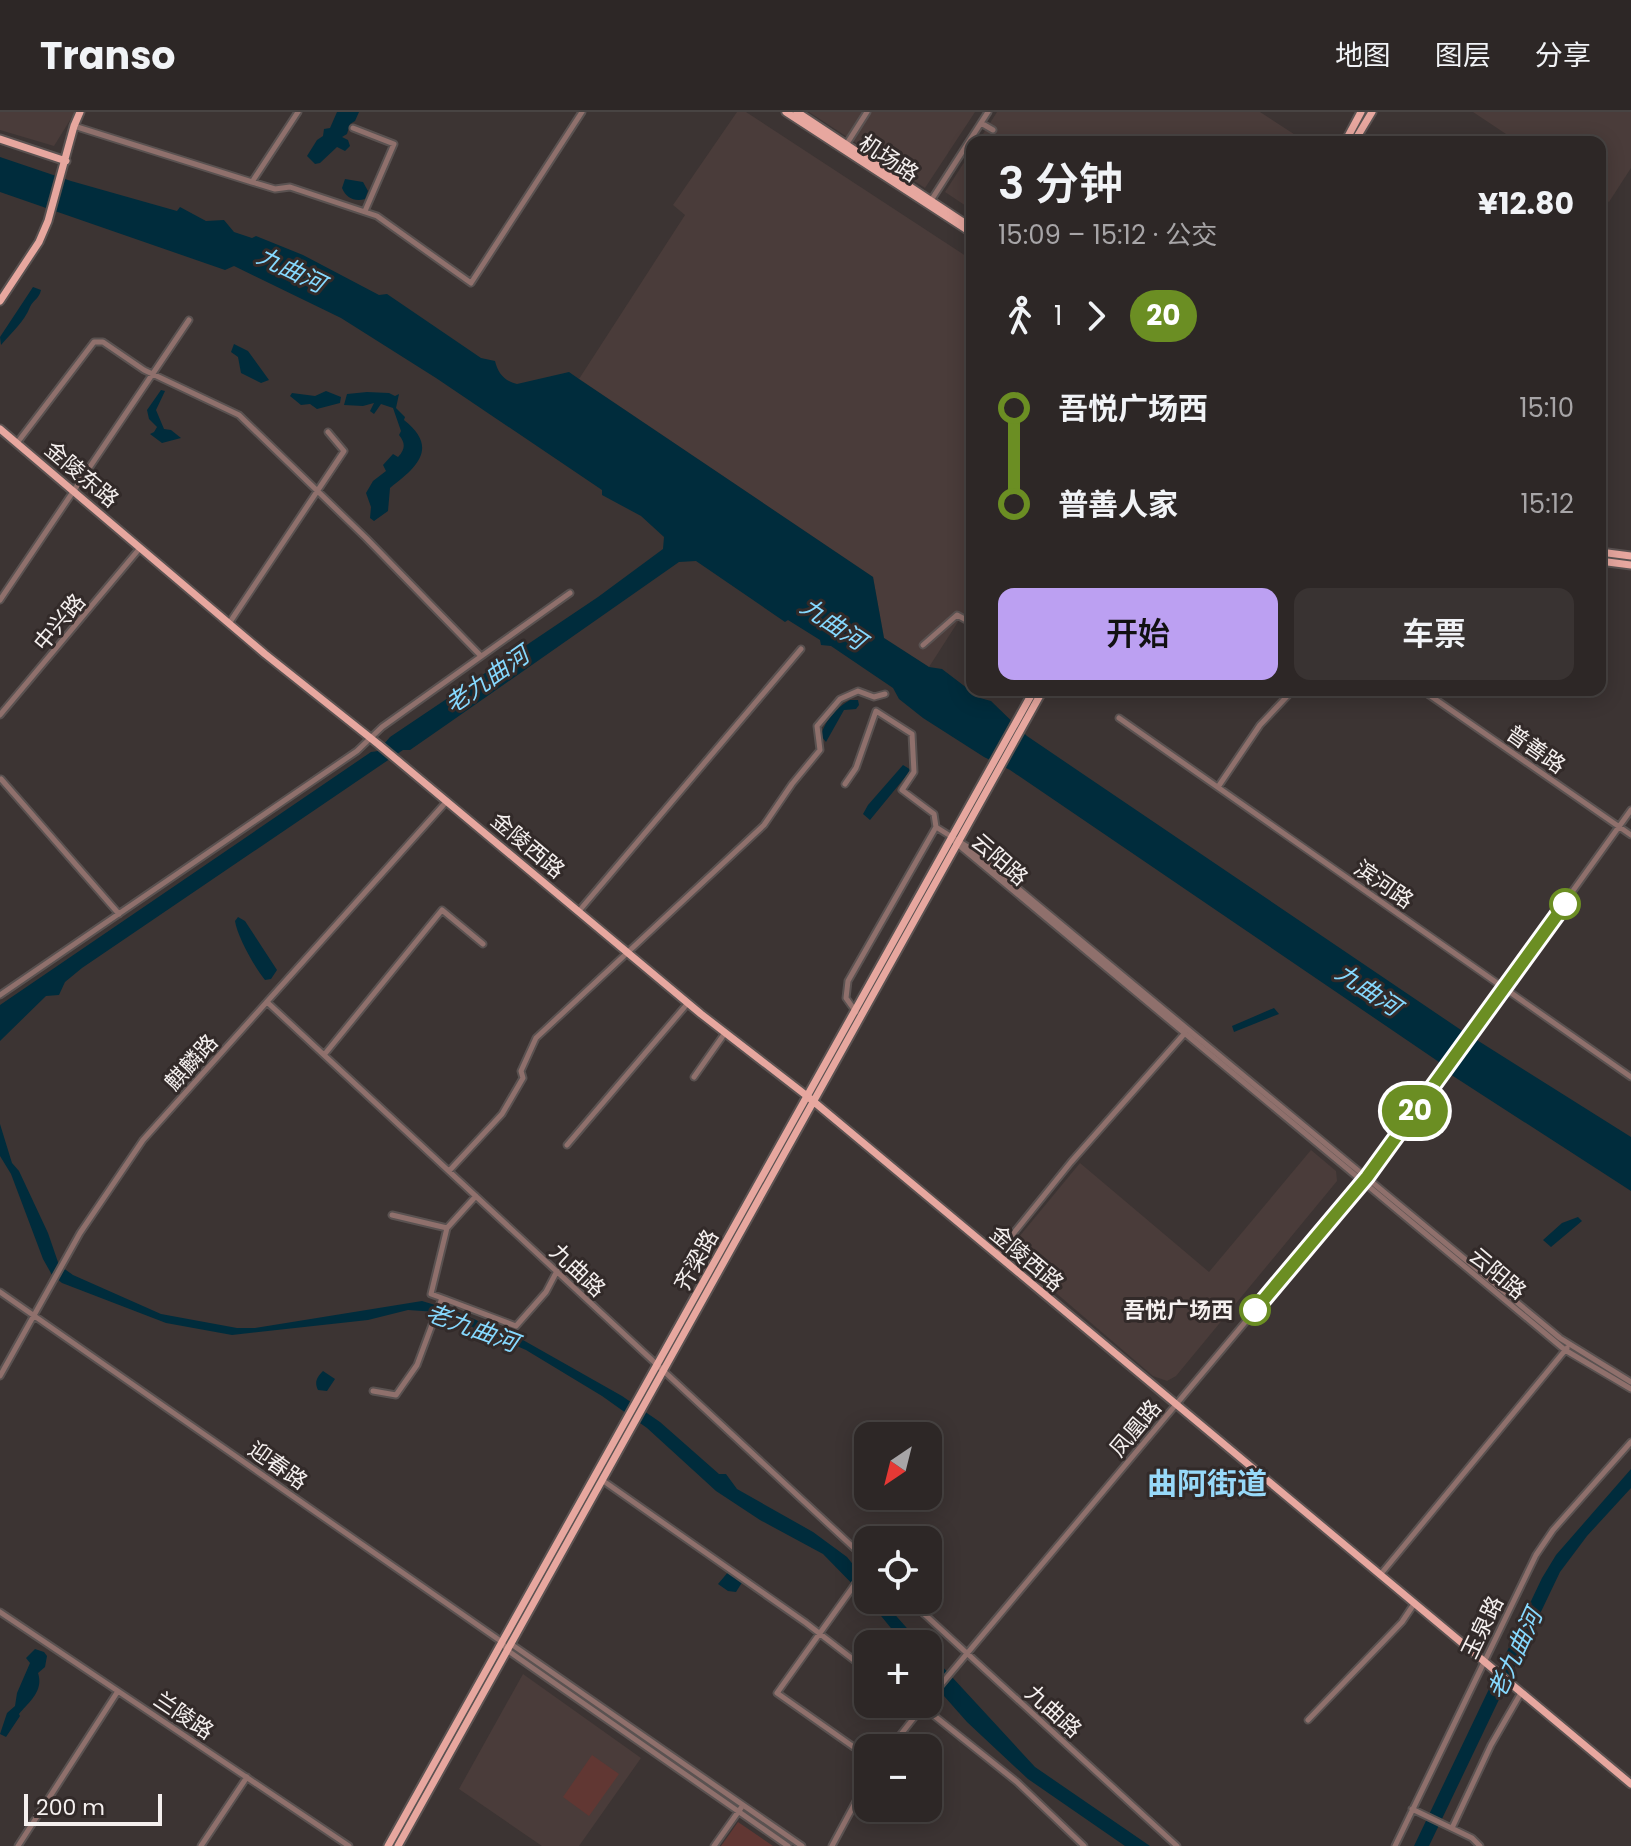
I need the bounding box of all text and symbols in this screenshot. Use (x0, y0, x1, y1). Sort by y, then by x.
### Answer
text: Transo (40, 29, 176, 82)
text: 地图 (1335, 36, 1391, 75)
text: 图层 (1435, 36, 1491, 75)
text: 分享 (1535, 36, 1591, 75)
street label: 机场路 (853, 127, 925, 189)
text: 3 分钟 (998, 153, 1123, 214)
text: ¥12.80 (1478, 182, 1574, 225)
text: 15:09 – 15:12 · 公交 (998, 217, 1217, 253)
water label: 九曲河 (252, 239, 334, 302)
icon: walk (998, 294, 1042, 338)
icon: forward (1074, 294, 1118, 338)
text: 20 (1146, 296, 1181, 335)
text: 1 (1054, 298, 1062, 334)
text: 吾悦广场西 (1058, 387, 1208, 430)
text: 15:10 (1519, 390, 1574, 426)
street label: 金陵东路 (38, 434, 125, 515)
text: 普善人家 (1058, 483, 1178, 526)
text: 15:12 (1521, 486, 1574, 522)
street label: 中兴路 (26, 587, 92, 658)
button: 开始 (998, 588, 1278, 680)
button: 车票 (1294, 588, 1574, 680)
water label: 九曲河 (794, 590, 876, 660)
water label: 老九曲河 (438, 636, 539, 721)
street label: 普善路 (1500, 718, 1572, 781)
street label: 金陵西路 (484, 805, 571, 886)
street label: 云阳路 (965, 826, 1035, 893)
street label: 滨河路 (1348, 853, 1420, 916)
unlabelled marker (1550, 889, 1580, 919)
water label: 九曲河 (1329, 956, 1411, 1026)
street label: 麒麟路 (158, 1027, 225, 1097)
line badge: 20 (1379, 1085, 1451, 1137)
text: 20 (1398, 1091, 1432, 1130)
street label: 金陵西路 (983, 1218, 1070, 1299)
street label: 齐梁路 (667, 1224, 726, 1297)
street label: 九曲路 (543, 1237, 612, 1304)
street label: 云阳路 (1462, 1240, 1533, 1306)
place label: 吾悦广场西 (1123, 1295, 1233, 1326)
marker: 吾悦广场西 (1240, 1295, 1270, 1325)
water label: 老九曲河 (421, 1296, 527, 1361)
street label: 凤凰路 (1102, 1393, 1168, 1464)
north arrow (854, 1422, 942, 1510)
map controls (854, 1422, 942, 1822)
street label: 迎春路 (242, 1434, 314, 1497)
district label: 曲阿街道 (1147, 1462, 1267, 1505)
button: locate (854, 1526, 942, 1614)
street label: 玉泉路 (1454, 1591, 1511, 1664)
water label: 老九曲河 (1479, 1600, 1551, 1704)
button: + (854, 1630, 942, 1718)
street label: 九曲路 (1019, 1678, 1089, 1745)
street label: 兰陵路 (148, 1684, 220, 1747)
button: − (854, 1734, 942, 1822)
scale bar (24, 1790, 162, 1826)
text: 200 m (36, 1792, 105, 1823)

